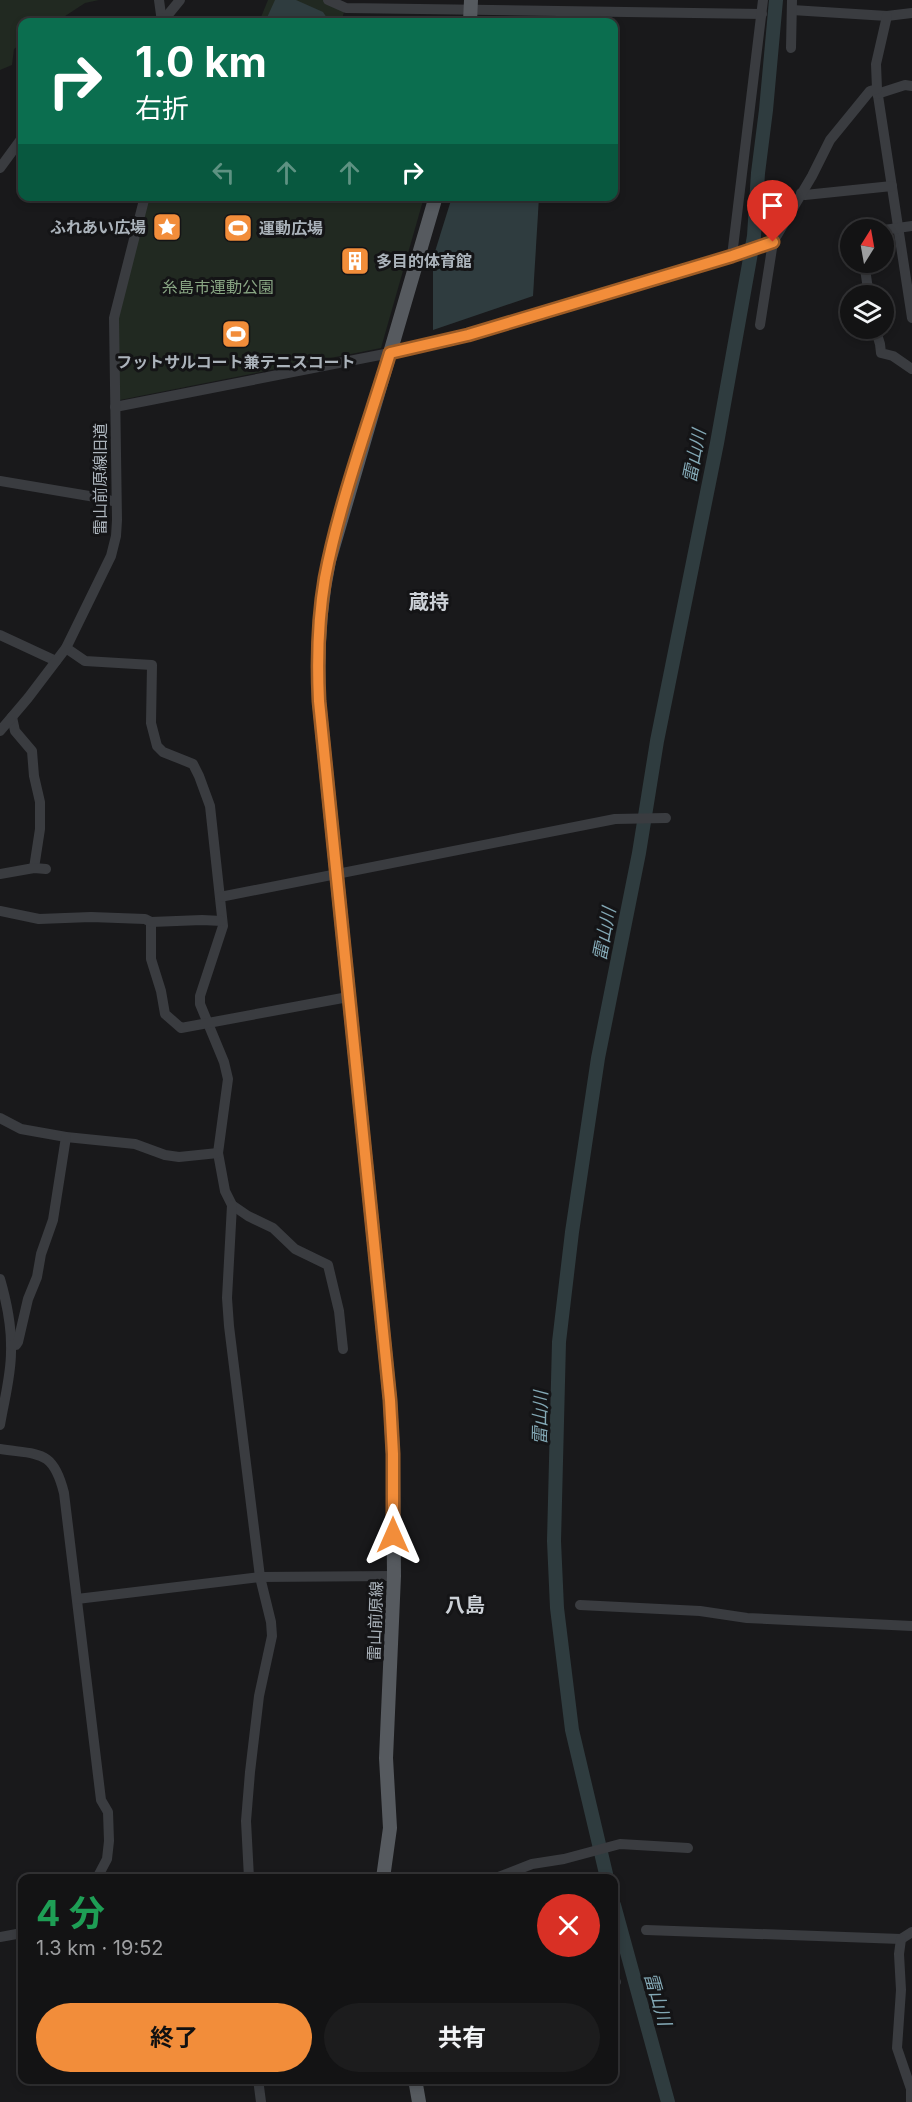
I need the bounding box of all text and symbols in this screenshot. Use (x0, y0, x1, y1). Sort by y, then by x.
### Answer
text: 1.0 km (135, 36, 267, 87)
icon: right (36, 42, 114, 120)
text: 右折 (135, 92, 189, 125)
icon: left (207, 156, 240, 189)
icon: ahead (270, 156, 303, 189)
icon: ahead (333, 156, 366, 189)
icon: right (396, 156, 429, 189)
pin (747, 180, 798, 242)
icon: arrive (756, 189, 789, 222)
place icon: ふれあい広場 (151, 211, 183, 243)
sports icon: 運動広場 (222, 212, 254, 244)
place label: ふれあい広場 (50, 217, 146, 237)
place label: 運動広場 (259, 218, 323, 238)
north arrow (840, 219, 894, 273)
map controls (840, 219, 894, 339)
building icon: 多目的体育館 (339, 245, 371, 277)
place label: 多目的体育館 (376, 251, 472, 271)
park label: 糸島市運動公園 (162, 277, 274, 297)
button: layers (840, 285, 894, 339)
sports icon: フットサルコート兼テニスコート (220, 318, 252, 350)
place label: フットサルコート兼テニスコート (116, 352, 356, 372)
street label: 雷山前原線旧道 (90, 423, 110, 535)
water label: 雷山川 (679, 426, 710, 485)
district label: 蔵持 (409, 590, 449, 614)
water label: 雷山川 (589, 904, 620, 963)
water label: 雷山川 (529, 1389, 551, 1445)
position arrow (361, 1503, 425, 1567)
street label: 雷山前原線 (364, 1581, 386, 1661)
district label: 八島 (445, 1593, 485, 1617)
text: 4 分 (36, 1891, 105, 1935)
button: close (537, 1894, 600, 1957)
text: 1.3 km · 19:52 (36, 1936, 164, 1960)
water label: 雷山川 (640, 1970, 676, 2030)
button: 終了 (36, 2003, 312, 2072)
button: 共有 (324, 2003, 600, 2072)

